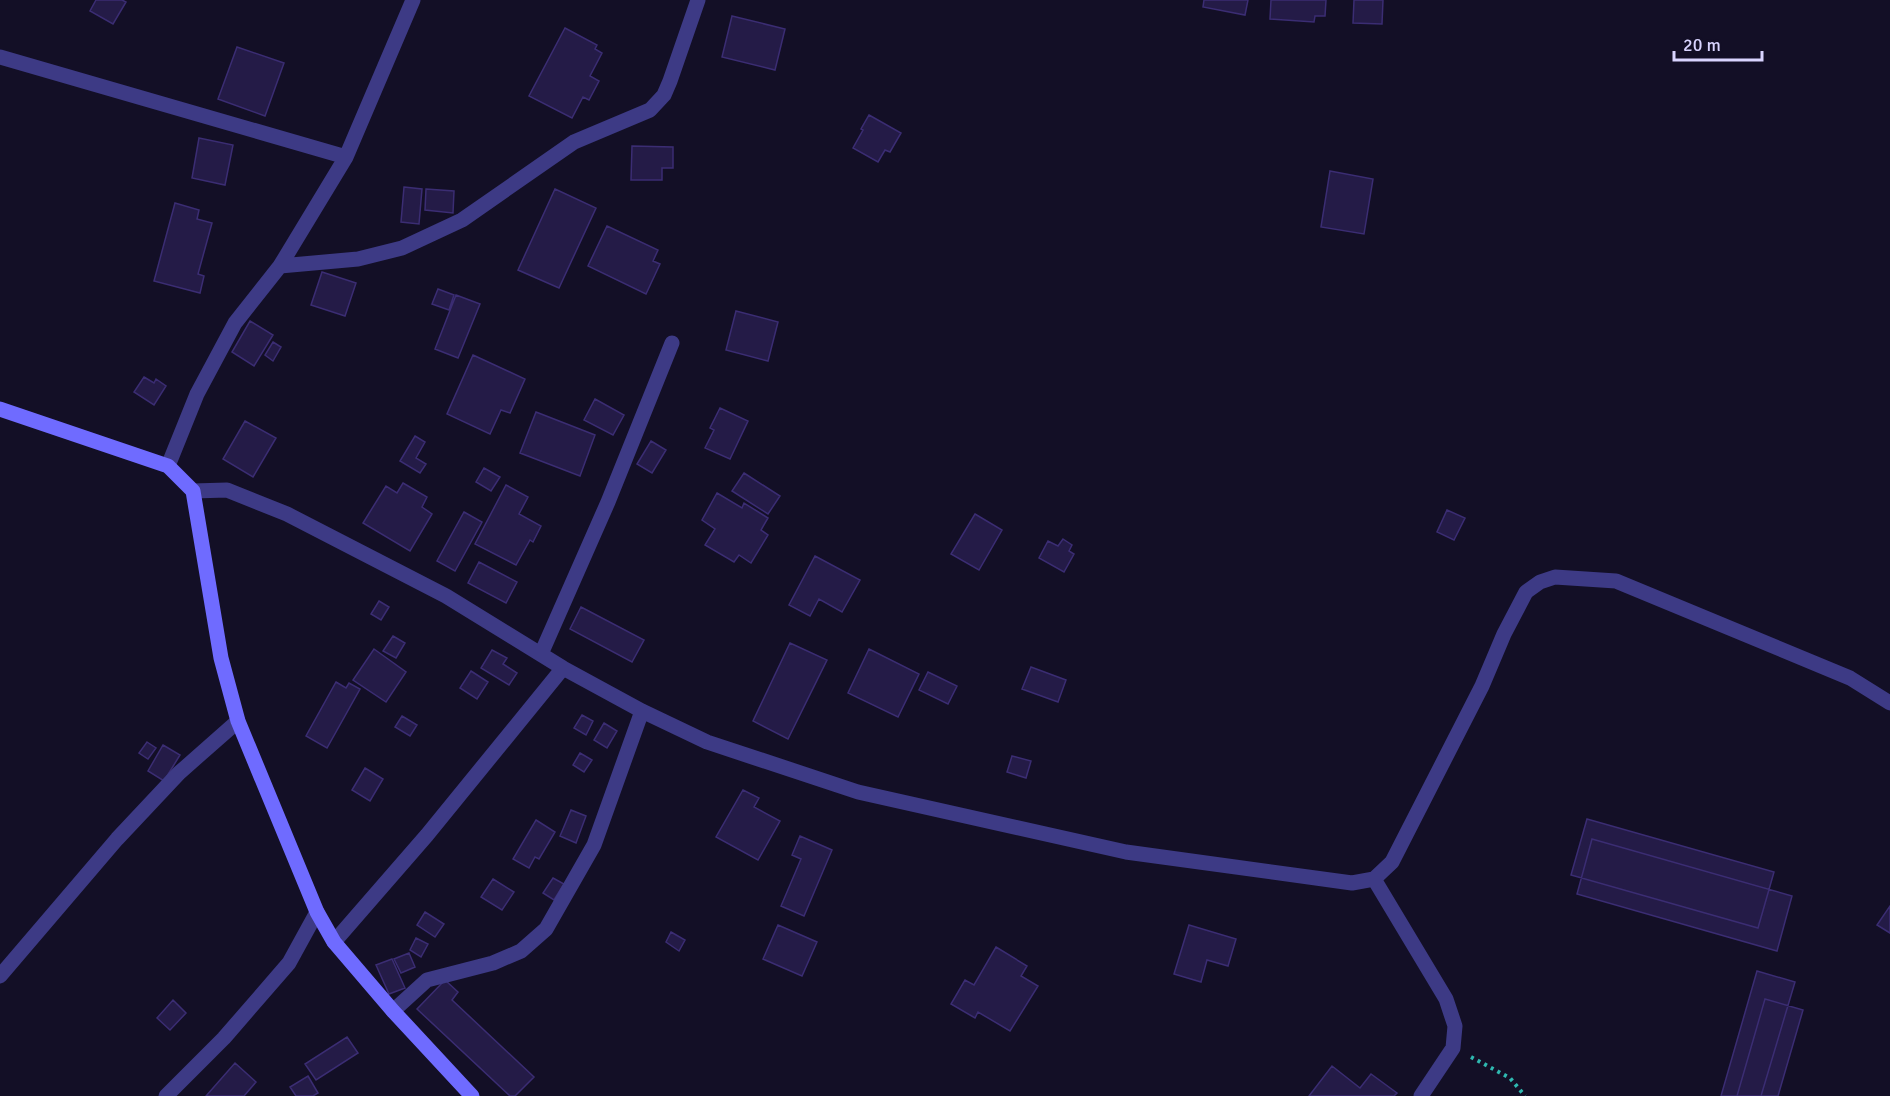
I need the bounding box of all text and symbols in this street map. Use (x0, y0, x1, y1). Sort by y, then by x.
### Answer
scale bar (1674, 24, 1762, 62)
text: 20 m (1683, 34, 1721, 56)

